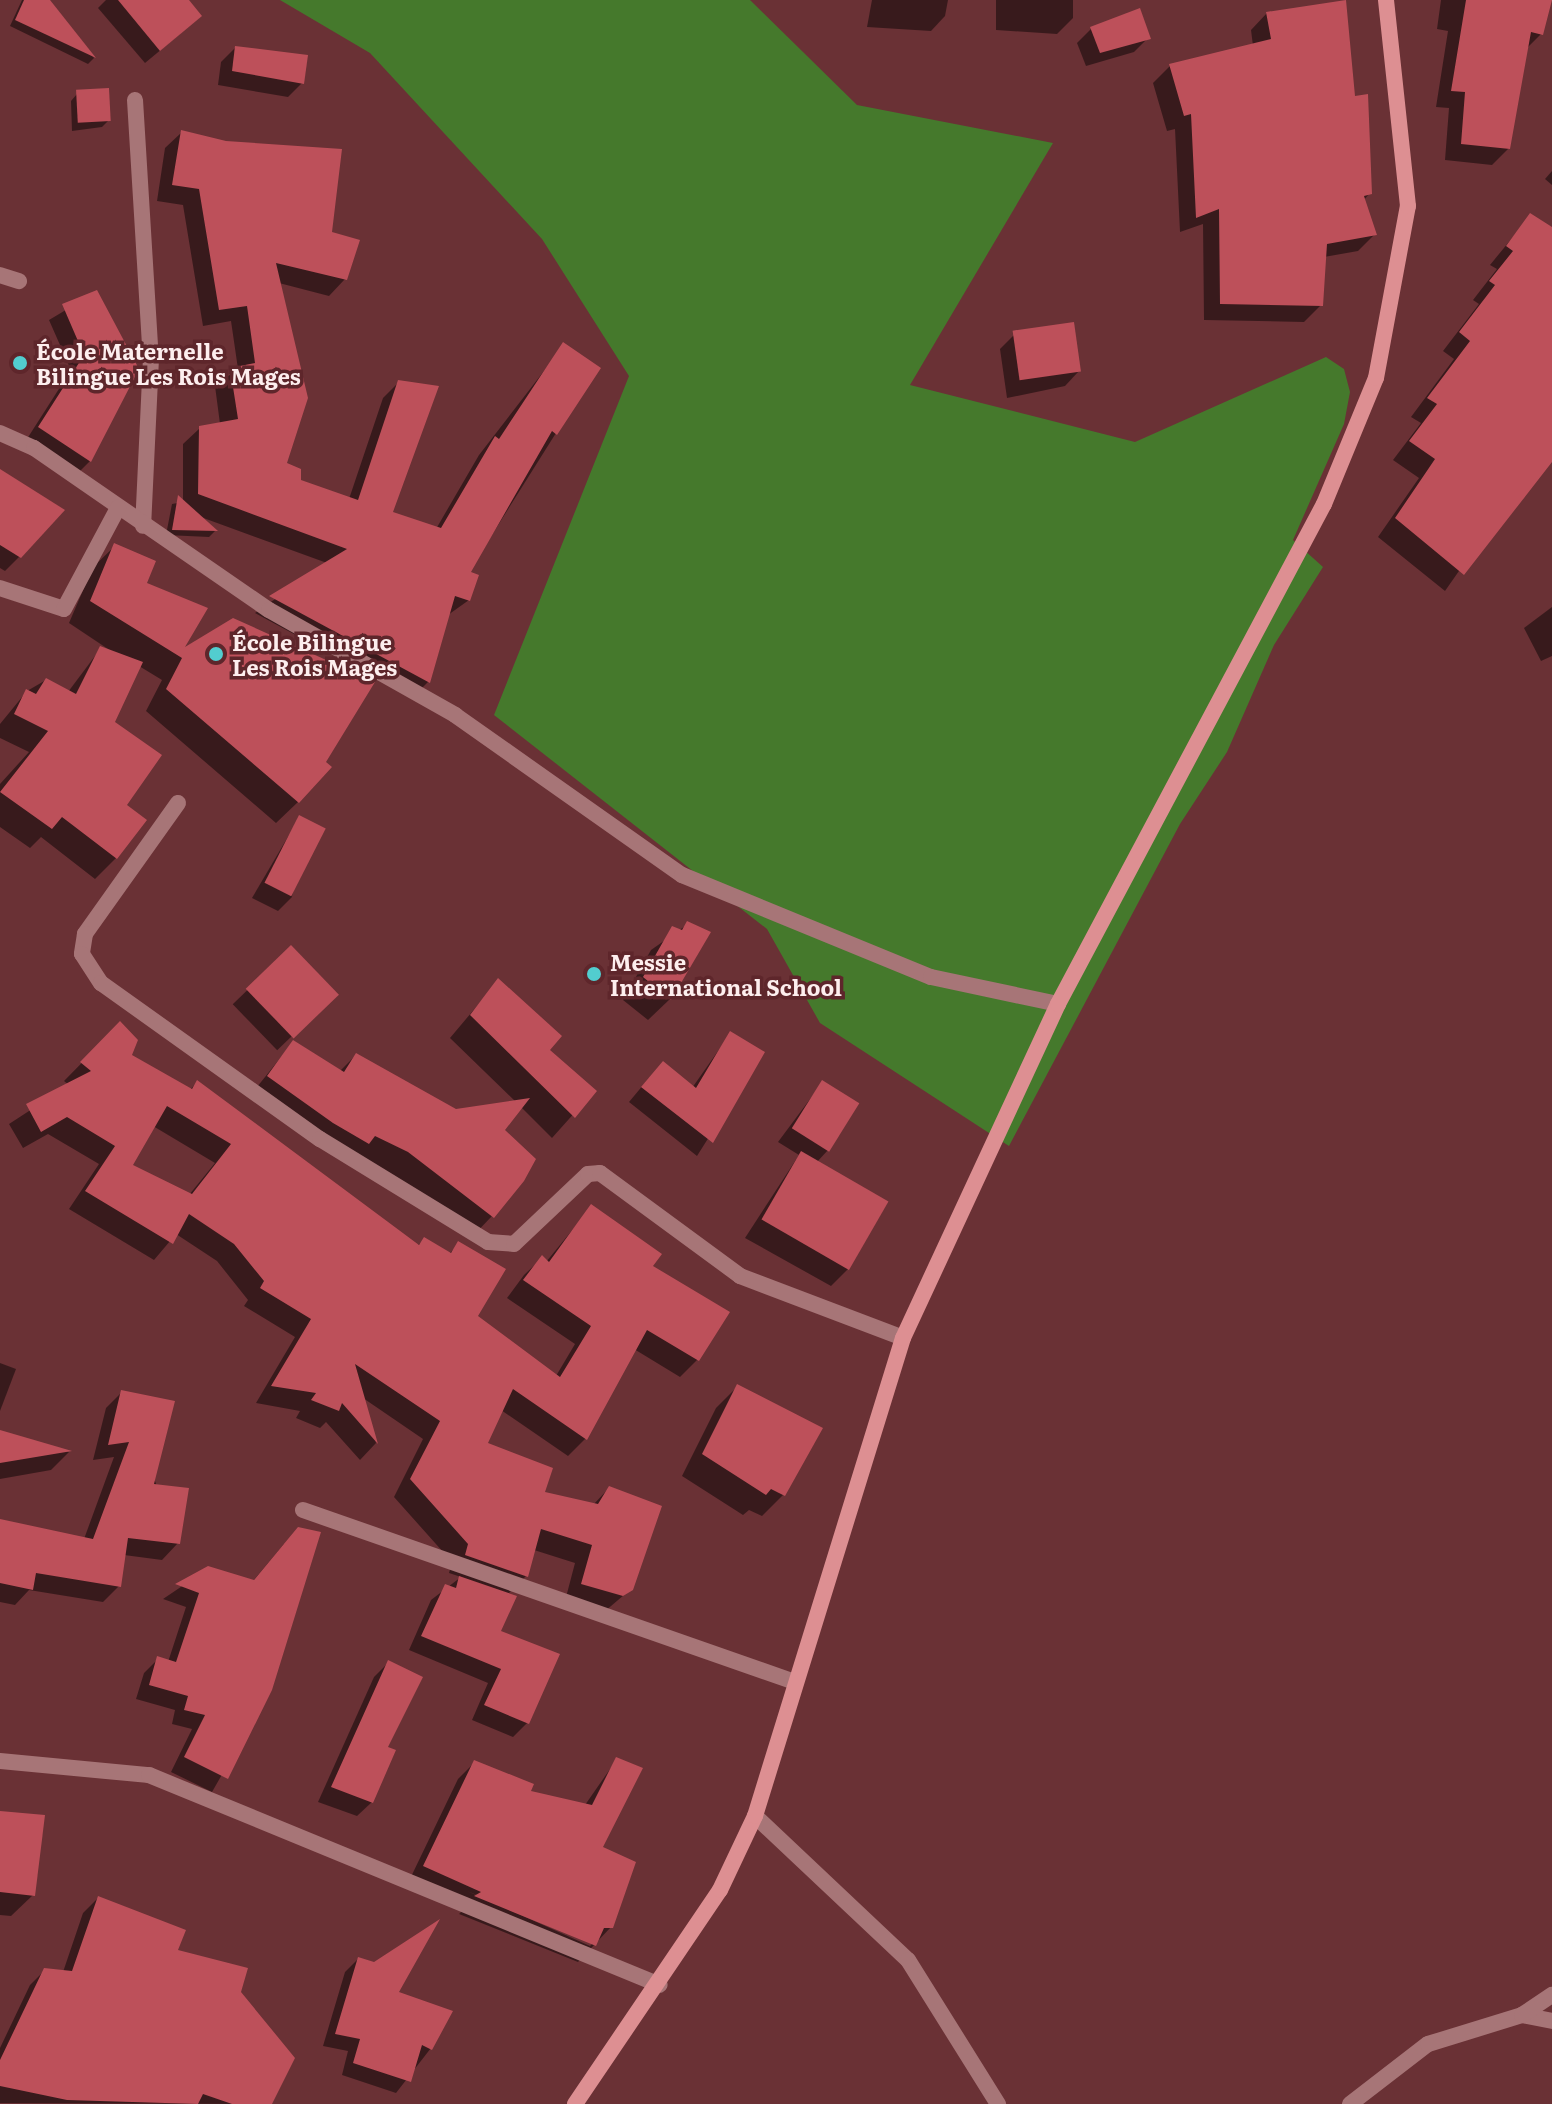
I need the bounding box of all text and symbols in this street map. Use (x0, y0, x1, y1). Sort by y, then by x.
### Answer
place label: École Maternelle Bilingue Les Rois Mages (36, 337, 301, 388)
marker: École Maternelle Bilingue Les Rois Mages (11, 354, 29, 372)
place label: École Bilingue Les Rois Mages (232, 628, 397, 680)
marker: École Bilingue Les Rois Mages (207, 645, 225, 663)
place label: Messie International School (610, 948, 842, 1000)
marker: Messie International School (585, 965, 603, 983)

